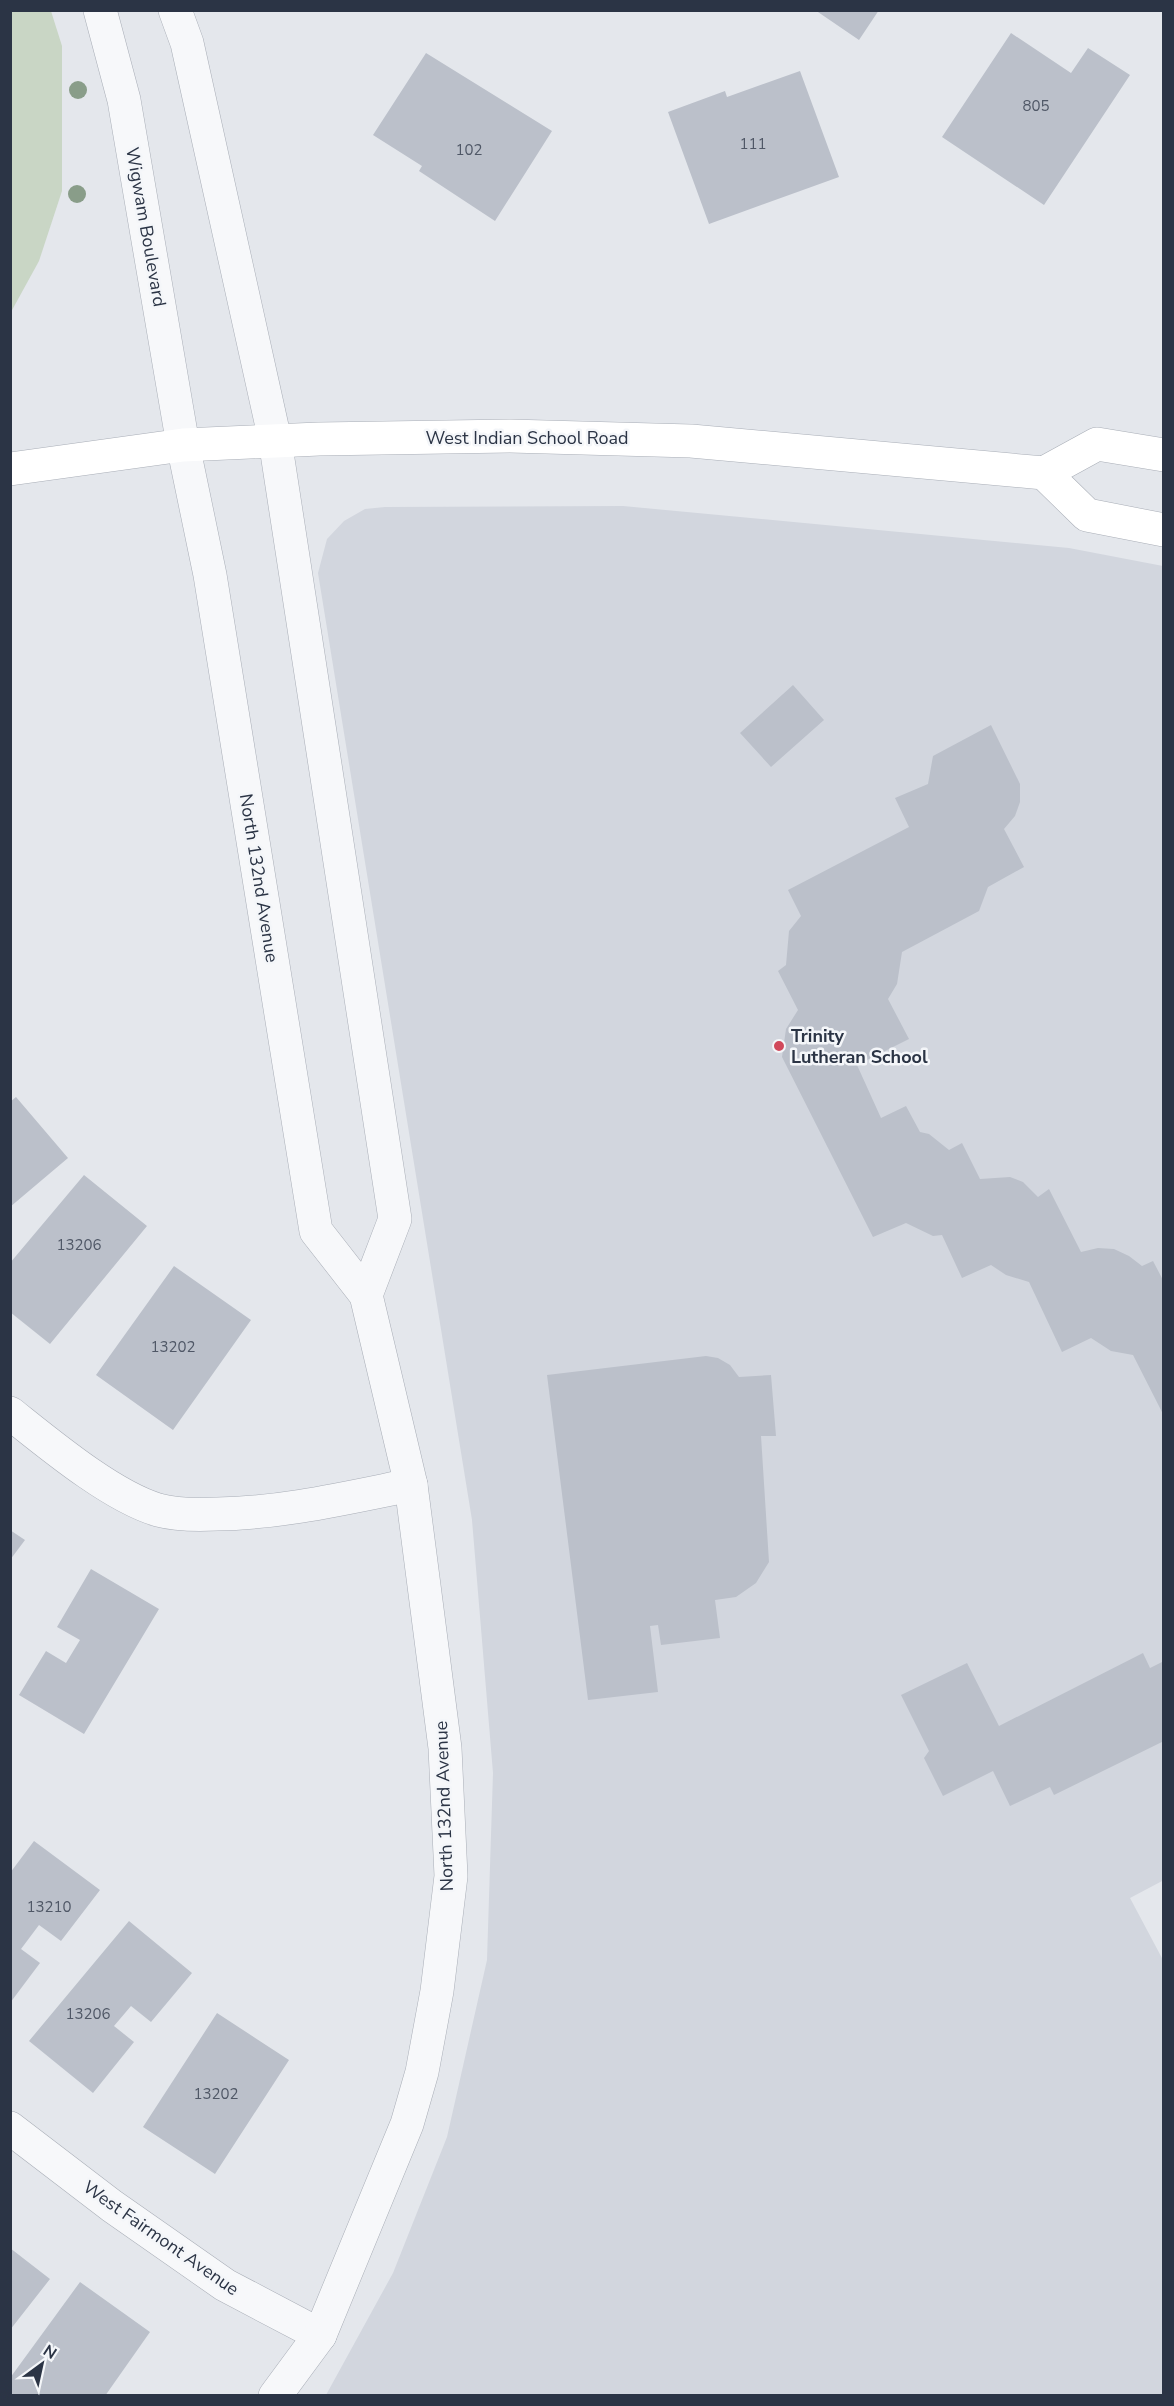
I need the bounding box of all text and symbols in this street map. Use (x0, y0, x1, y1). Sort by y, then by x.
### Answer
house number: 805 (1022, 96, 1050, 116)
house number: 111 (739, 134, 767, 154)
house number: 102 (455, 140, 483, 160)
street label: Wigwam Boulevard (120, 145, 172, 309)
street label: West Indian School Road (425, 426, 629, 450)
street label: North 132nd Avenue (234, 792, 284, 964)
place label: Trinity Lutheran School (791, 1024, 928, 1069)
marker: Trinity Lutheran School (772, 1039, 786, 1053)
house number: 13206 (56, 1235, 102, 1255)
house number: 13202 (150, 1337, 196, 1357)
street label: North 132nd Avenue (429, 1720, 459, 1892)
house number: 13210 (26, 1897, 72, 1917)
house number: 13206 (65, 2004, 111, 2024)
house number: 13202 (193, 2084, 239, 2104)
street label: West Fairmont Avenue (78, 2175, 244, 2301)
north arrow (12, 2334, 72, 2394)
text: N (39, 2340, 61, 2365)

